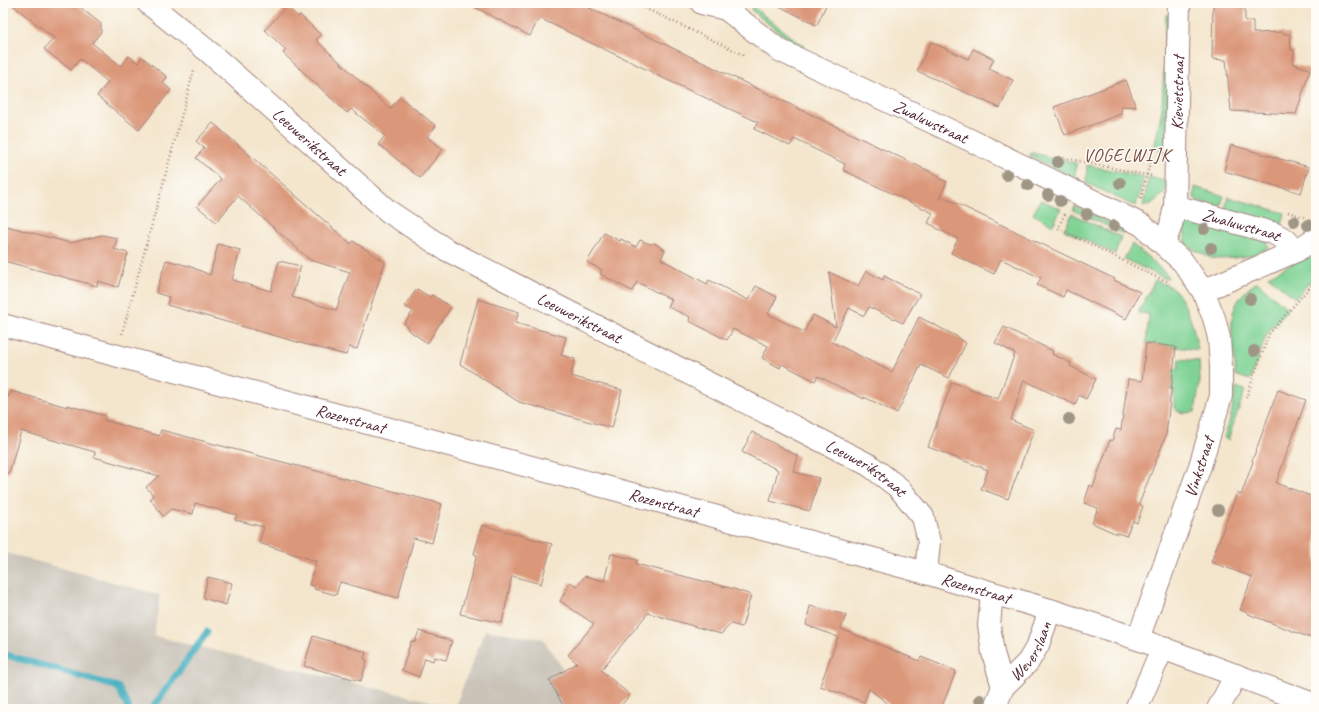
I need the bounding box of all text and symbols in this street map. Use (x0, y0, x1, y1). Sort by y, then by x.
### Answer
street label: Kievietstraat (1167, 53, 1189, 130)
street label: Zwaluwstraat (890, 95, 973, 150)
street label: Leeuwerikstraat (268, 103, 353, 182)
district label: VOGELWIJK (1083, 144, 1174, 166)
street label: Zwaluwstraat (1200, 204, 1286, 247)
street label: Leeuwerikstraat (533, 288, 627, 349)
street label: Rozenstraat (313, 400, 390, 439)
street label: Vinkstraat (1180, 432, 1220, 500)
street label: Leeuwerikstraat (822, 435, 913, 502)
street label: Rozenstraat (626, 484, 703, 523)
street label: Rozenstraat (939, 568, 1015, 609)
street label: Weverslaan (1005, 619, 1056, 685)

